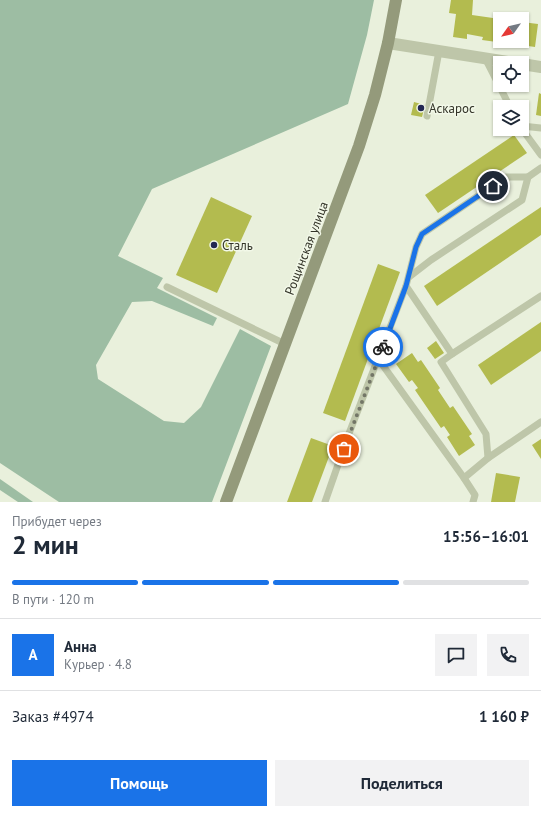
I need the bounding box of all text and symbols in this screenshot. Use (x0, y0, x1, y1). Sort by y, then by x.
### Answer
north arrow (493, 12, 529, 48)
map controls (493, 12, 529, 136)
button: locate (493, 56, 529, 92)
place label: Аскарос (429, 100, 475, 117)
button: layers (493, 100, 529, 136)
marker: Аскарос (416, 103, 426, 113)
pin (476, 169, 510, 203)
icon: home (482, 175, 504, 197)
street label: Рощинская улица (281, 199, 332, 297)
place label: Сталь (222, 237, 253, 254)
marker: Сталь (209, 240, 219, 250)
courier (363, 327, 403, 367)
icon: bike (372, 336, 394, 358)
pin (327, 432, 361, 466)
icon: bag (333, 438, 355, 460)
text: Прибудет через (12, 513, 102, 530)
text: 15:56–16:01 (443, 527, 529, 546)
text: 2 мин (12, 528, 79, 561)
text: В пути · 120 m (12, 591, 94, 608)
button: chat (435, 634, 477, 676)
button: phone (487, 634, 529, 676)
text: Анна (64, 637, 97, 656)
text: А (28, 645, 38, 664)
text: Курьер · 4.8 (64, 656, 132, 673)
text: Заказ #4974 (12, 707, 94, 726)
text: 1 160 ₽ (479, 707, 529, 726)
button: Помощь (12, 760, 267, 806)
button: Поделиться (275, 760, 529, 806)

